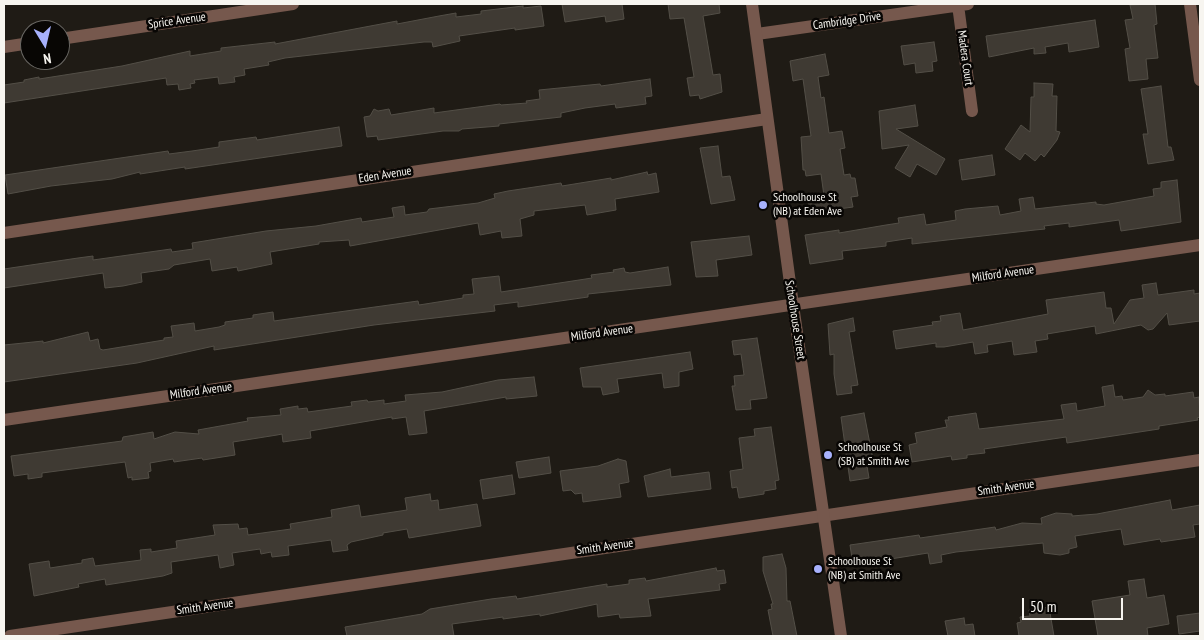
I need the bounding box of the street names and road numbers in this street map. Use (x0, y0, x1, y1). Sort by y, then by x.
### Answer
street label: Cambridge Drive (812, 9, 882, 33)
street label: Sprice Avenue (147, 10, 207, 32)
street label: Madera Court (954, 29, 976, 87)
street label: Eden Avenue (357, 164, 413, 186)
street label: Milford Avenue (971, 263, 1035, 285)
street label: Schoolhouse Street (782, 279, 808, 361)
street label: Milford Avenue (570, 322, 634, 344)
street label: Milford Avenue (169, 380, 233, 402)
street label: Smith Avenue (977, 477, 1035, 499)
street label: Smith Avenue (576, 536, 634, 558)
street label: Smith Avenue (176, 596, 234, 618)

